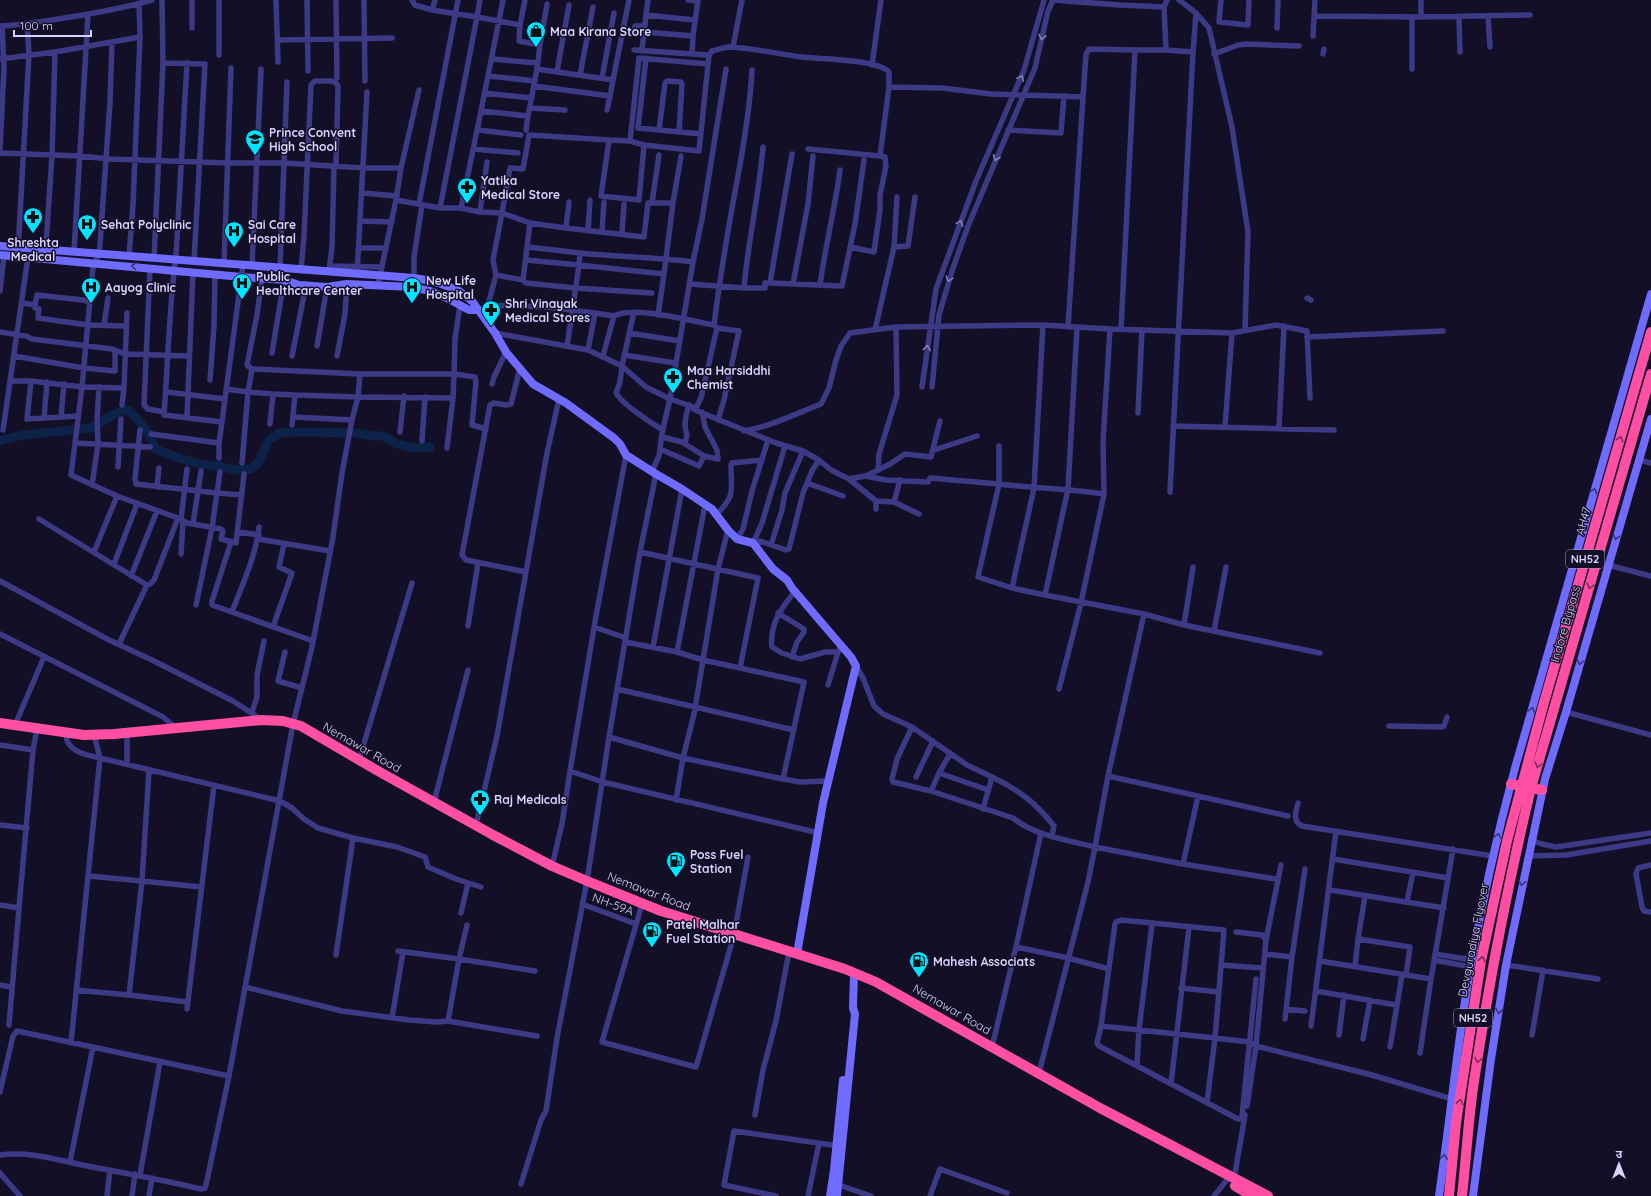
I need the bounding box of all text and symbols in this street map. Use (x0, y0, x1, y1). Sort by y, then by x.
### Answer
scale bar (14, 12, 91, 38)
text: 100 m (20, 18, 53, 33)
shop icon: Maa Kirana Store (525, 20, 547, 48)
place label: Maa Kirana Store (550, 24, 651, 39)
one-way arrow (1039, 34, 1047, 40)
one-way arrow (1016, 74, 1024, 82)
place label: Prince Convent High School (269, 125, 356, 154)
school or university icon: Prince Convent High School (244, 128, 266, 156)
one-way arrow (993, 154, 1001, 162)
place label: Yatika Medical Store (481, 173, 560, 202)
pharmacy icon: Yatika Medical Store (456, 176, 478, 204)
pharmacy icon: Shreshta Medical (22, 206, 44, 234)
hospital icon: Sehat Polyclinic (76, 213, 98, 241)
place label: Sehat Polyclinic (101, 217, 191, 232)
place label: Sai Care Hospital (248, 217, 296, 246)
hospital icon: Sai Care Hospital (223, 220, 245, 248)
one-way arrow (956, 220, 964, 227)
place label: Shreshta Medical (7, 235, 59, 264)
one-way arrow (131, 262, 137, 271)
place label: Public Healthcare Center (256, 269, 363, 298)
hospital icon: Public Healthcare Center (231, 272, 253, 300)
place label: New Life Hospital (426, 273, 476, 302)
hospital icon: Aayog Clinic (80, 276, 102, 304)
hospital icon: New Life Hospital (401, 276, 423, 304)
one-way arrow (945, 276, 954, 283)
place label: Aayog Clinic (105, 280, 176, 295)
place label: Shri Vinayak Medical Stores (505, 296, 590, 325)
pharmacy icon: Shri Vinayak Medical Stores (480, 299, 502, 327)
one-way arrow (922, 345, 931, 352)
place label: Maa Harsiddhi Chemist (687, 363, 770, 392)
pharmacy icon: Maa Harsiddhi Chemist (662, 366, 684, 394)
one-way arrow (1615, 436, 1624, 443)
one-way arrow (1590, 488, 1598, 495)
street label: AH47 (1572, 505, 1594, 537)
one-way arrow (1612, 533, 1621, 540)
road number: NH52 (1566, 550, 1604, 568)
one-way arrow (1586, 582, 1595, 589)
street label: Indore Bypass (1547, 583, 1583, 664)
one-way arrow (1577, 658, 1585, 665)
one-way arrow (1527, 707, 1535, 714)
street label: Nemawar Road (320, 719, 404, 775)
one-way arrow (1534, 761, 1543, 768)
pharmacy icon: Raj Medicals (469, 788, 491, 816)
place label: Raj Medicals (494, 792, 567, 807)
one-way arrow (1493, 833, 1501, 839)
place label: Poss Fuel Station (690, 847, 743, 876)
fuel station icon: Poss Fuel Station (665, 850, 687, 878)
street label: Nemawar Road (605, 868, 693, 914)
one-way arrow (1518, 880, 1526, 886)
street label: Devguradiya Flyover (1455, 881, 1491, 998)
street label: NH-59A (590, 890, 636, 918)
place label: Patel Malhar Fuel Station (666, 917, 740, 946)
fuel station icon: Patel Malhar Fuel Station (641, 920, 663, 948)
fuel station icon: Mahesh Associats (908, 950, 930, 978)
place label: Mahesh Associats (933, 954, 1035, 969)
one-way arrow (1477, 956, 1485, 962)
street label: Nemawar Road (910, 981, 994, 1037)
one-way arrow (1495, 1008, 1503, 1014)
road number: NH52 (1454, 1009, 1492, 1027)
one-way arrow (1474, 1057, 1483, 1064)
one-way arrow (1455, 1099, 1464, 1105)
north arrow (1599, 1144, 1639, 1184)
text: उ (1616, 1147, 1623, 1161)
one-way arrow (1439, 1154, 1448, 1160)

